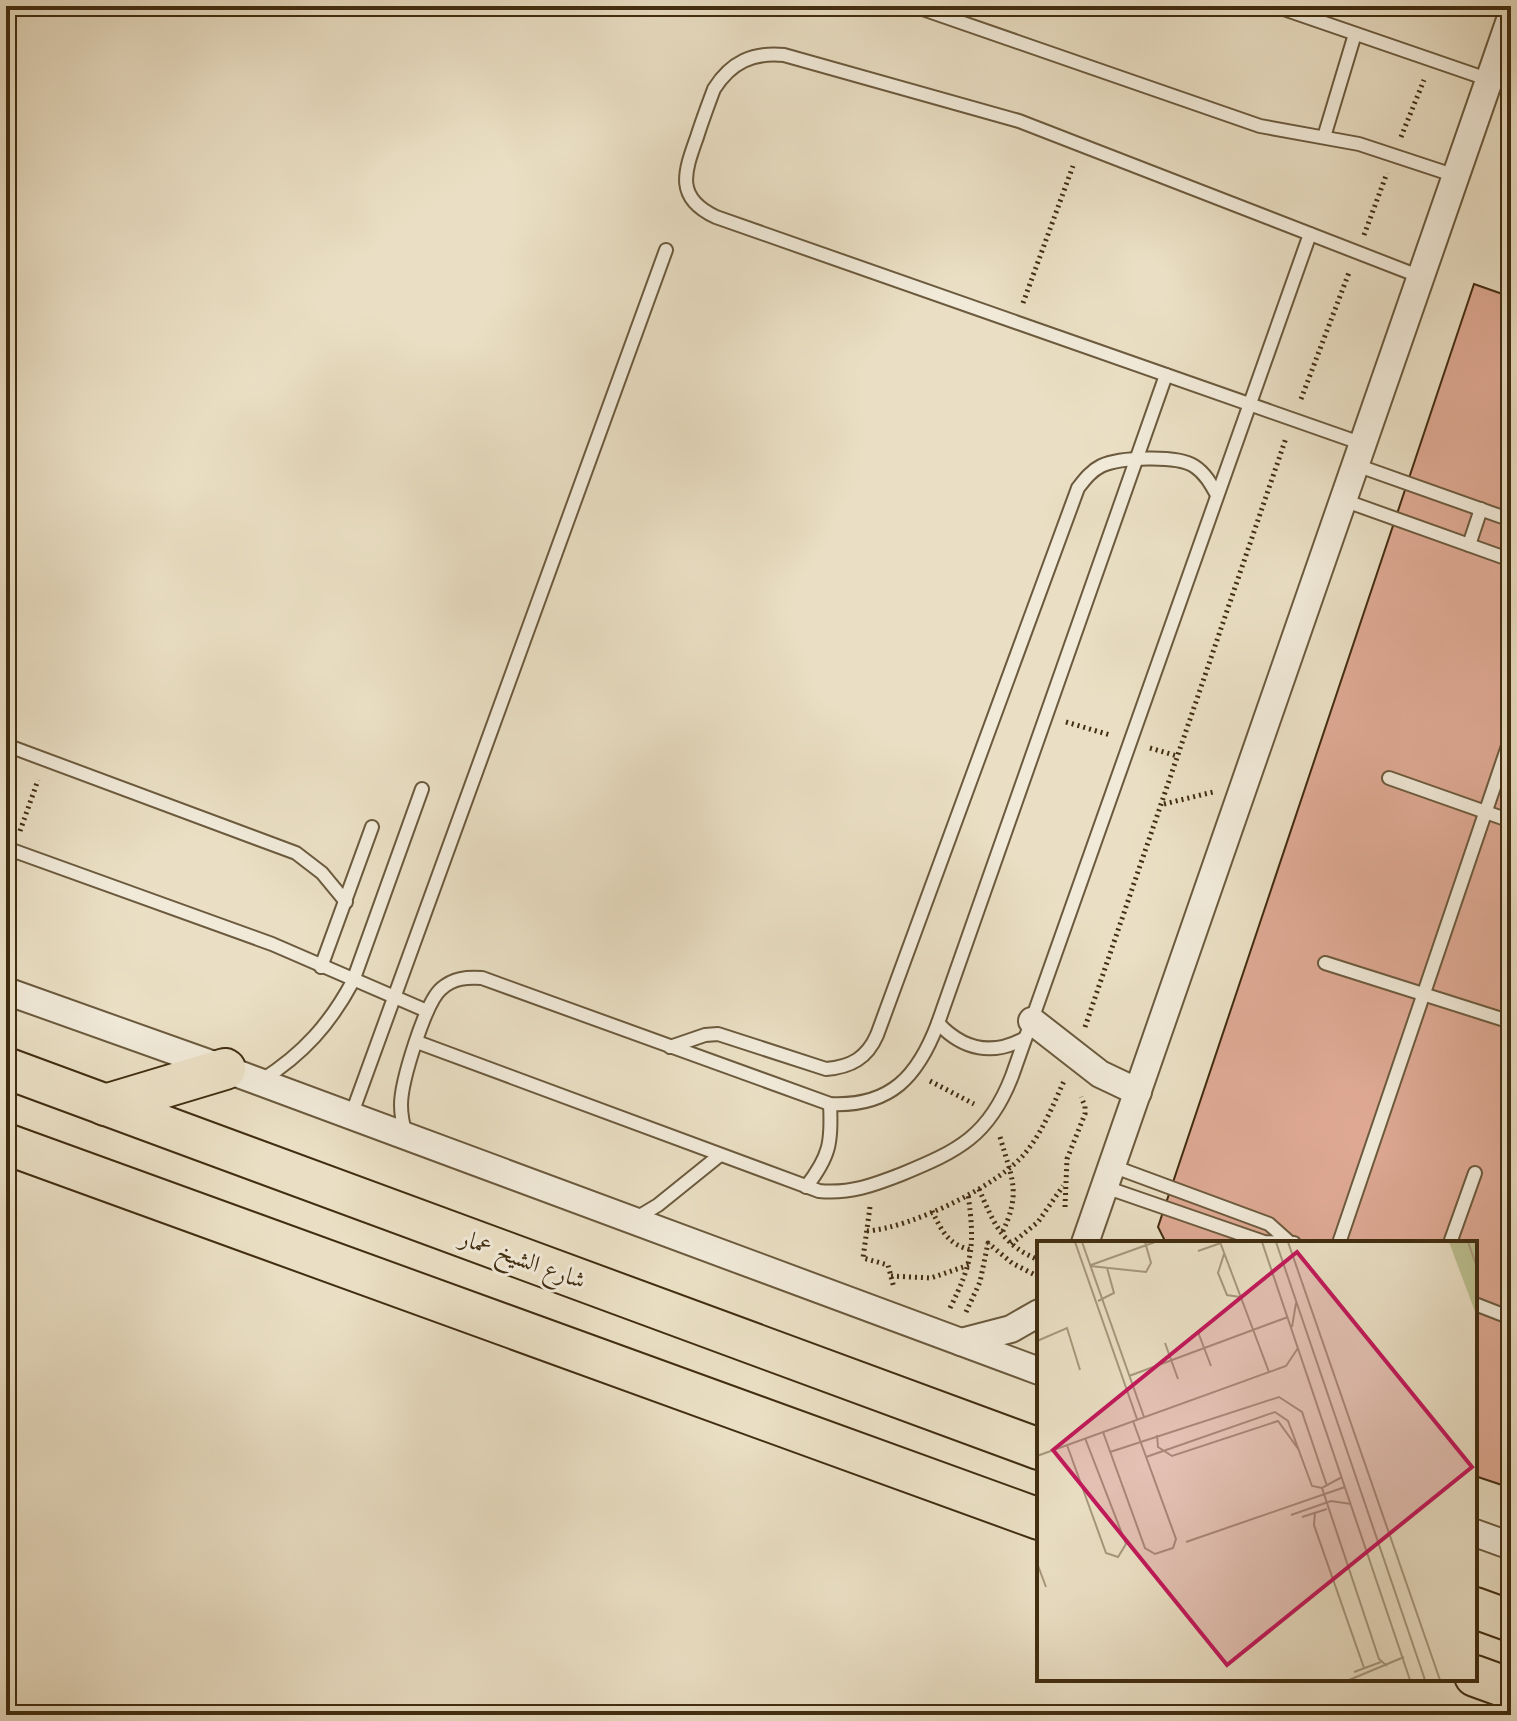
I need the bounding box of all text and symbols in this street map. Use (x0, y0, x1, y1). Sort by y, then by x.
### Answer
street label: شارع الشيخ عمار (452, 1226, 588, 1301)
inset map (1037, 1241, 1477, 1681)

